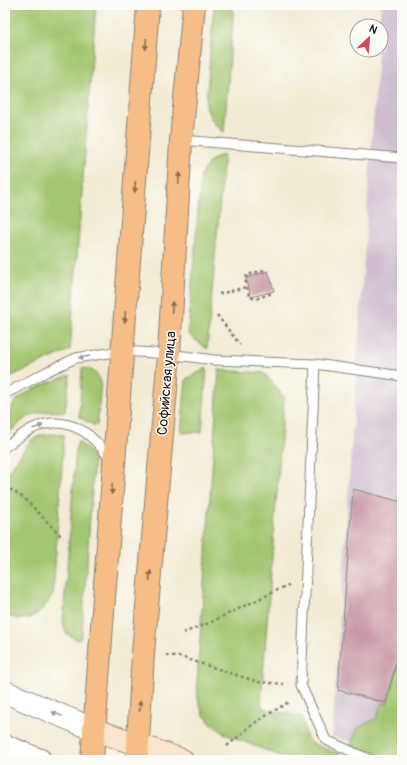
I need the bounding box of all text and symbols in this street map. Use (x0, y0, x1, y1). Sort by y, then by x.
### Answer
north arrow (349, 18, 389, 58)
text: N (367, 22, 380, 37)
one-way arrow (142, 38, 149, 50)
one-way arrow (176, 171, 183, 184)
one-way arrow (131, 181, 138, 193)
one-way arrow (169, 300, 175, 313)
one-way arrow (121, 311, 128, 323)
street label: Софийская улица (153, 330, 180, 436)
one-way arrow (78, 354, 90, 360)
one-way arrow (33, 423, 45, 429)
one-way arrow (108, 483, 115, 495)
one-way arrow (147, 570, 153, 582)
one-way arrow (137, 699, 143, 712)
one-way arrow (51, 710, 63, 716)

